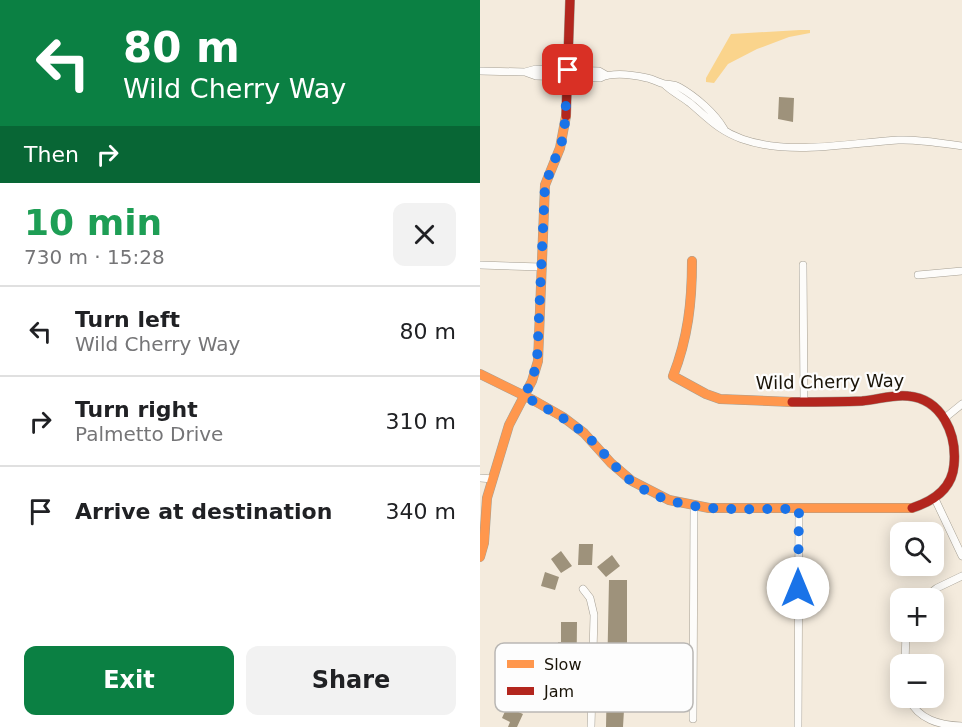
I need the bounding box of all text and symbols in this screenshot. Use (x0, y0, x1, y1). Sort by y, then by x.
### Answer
text: 80 m (123, 23, 240, 72)
icon: left (24, 24, 102, 102)
pin (542, 44, 593, 95)
icon: arrive (551, 53, 584, 86)
text: Wild Cherry Way (123, 73, 346, 104)
icon: right (91, 138, 124, 171)
text: Then (24, 142, 79, 167)
text: 10 min (24, 202, 162, 243)
button: close (393, 203, 456, 266)
text: 730 m · 15:28 (24, 245, 165, 269)
text: Turn left (75, 307, 180, 332)
icon: left (24, 315, 57, 348)
text: 80 m (400, 319, 456, 344)
text: Wild Cherry Way (75, 332, 240, 356)
street label: Wild Cherry Way (755, 370, 905, 393)
text: Turn right (75, 397, 198, 422)
icon: right (24, 405, 57, 438)
text: 310 m (386, 409, 456, 434)
text: Palmetto Drive (75, 422, 223, 446)
icon: arrive (24, 495, 57, 528)
text: Arrive at destination (75, 499, 332, 524)
text: 340 m (386, 499, 456, 524)
map controls (890, 522, 944, 708)
button: search (890, 522, 944, 576)
position arrow (766, 556, 830, 620)
button: + (890, 588, 944, 642)
legend (495, 643, 693, 712)
button: Exit (24, 646, 234, 715)
button: Share (246, 646, 456, 715)
button: − (890, 654, 944, 708)
text: Slow (544, 655, 581, 674)
text: Jam (543, 682, 574, 701)

